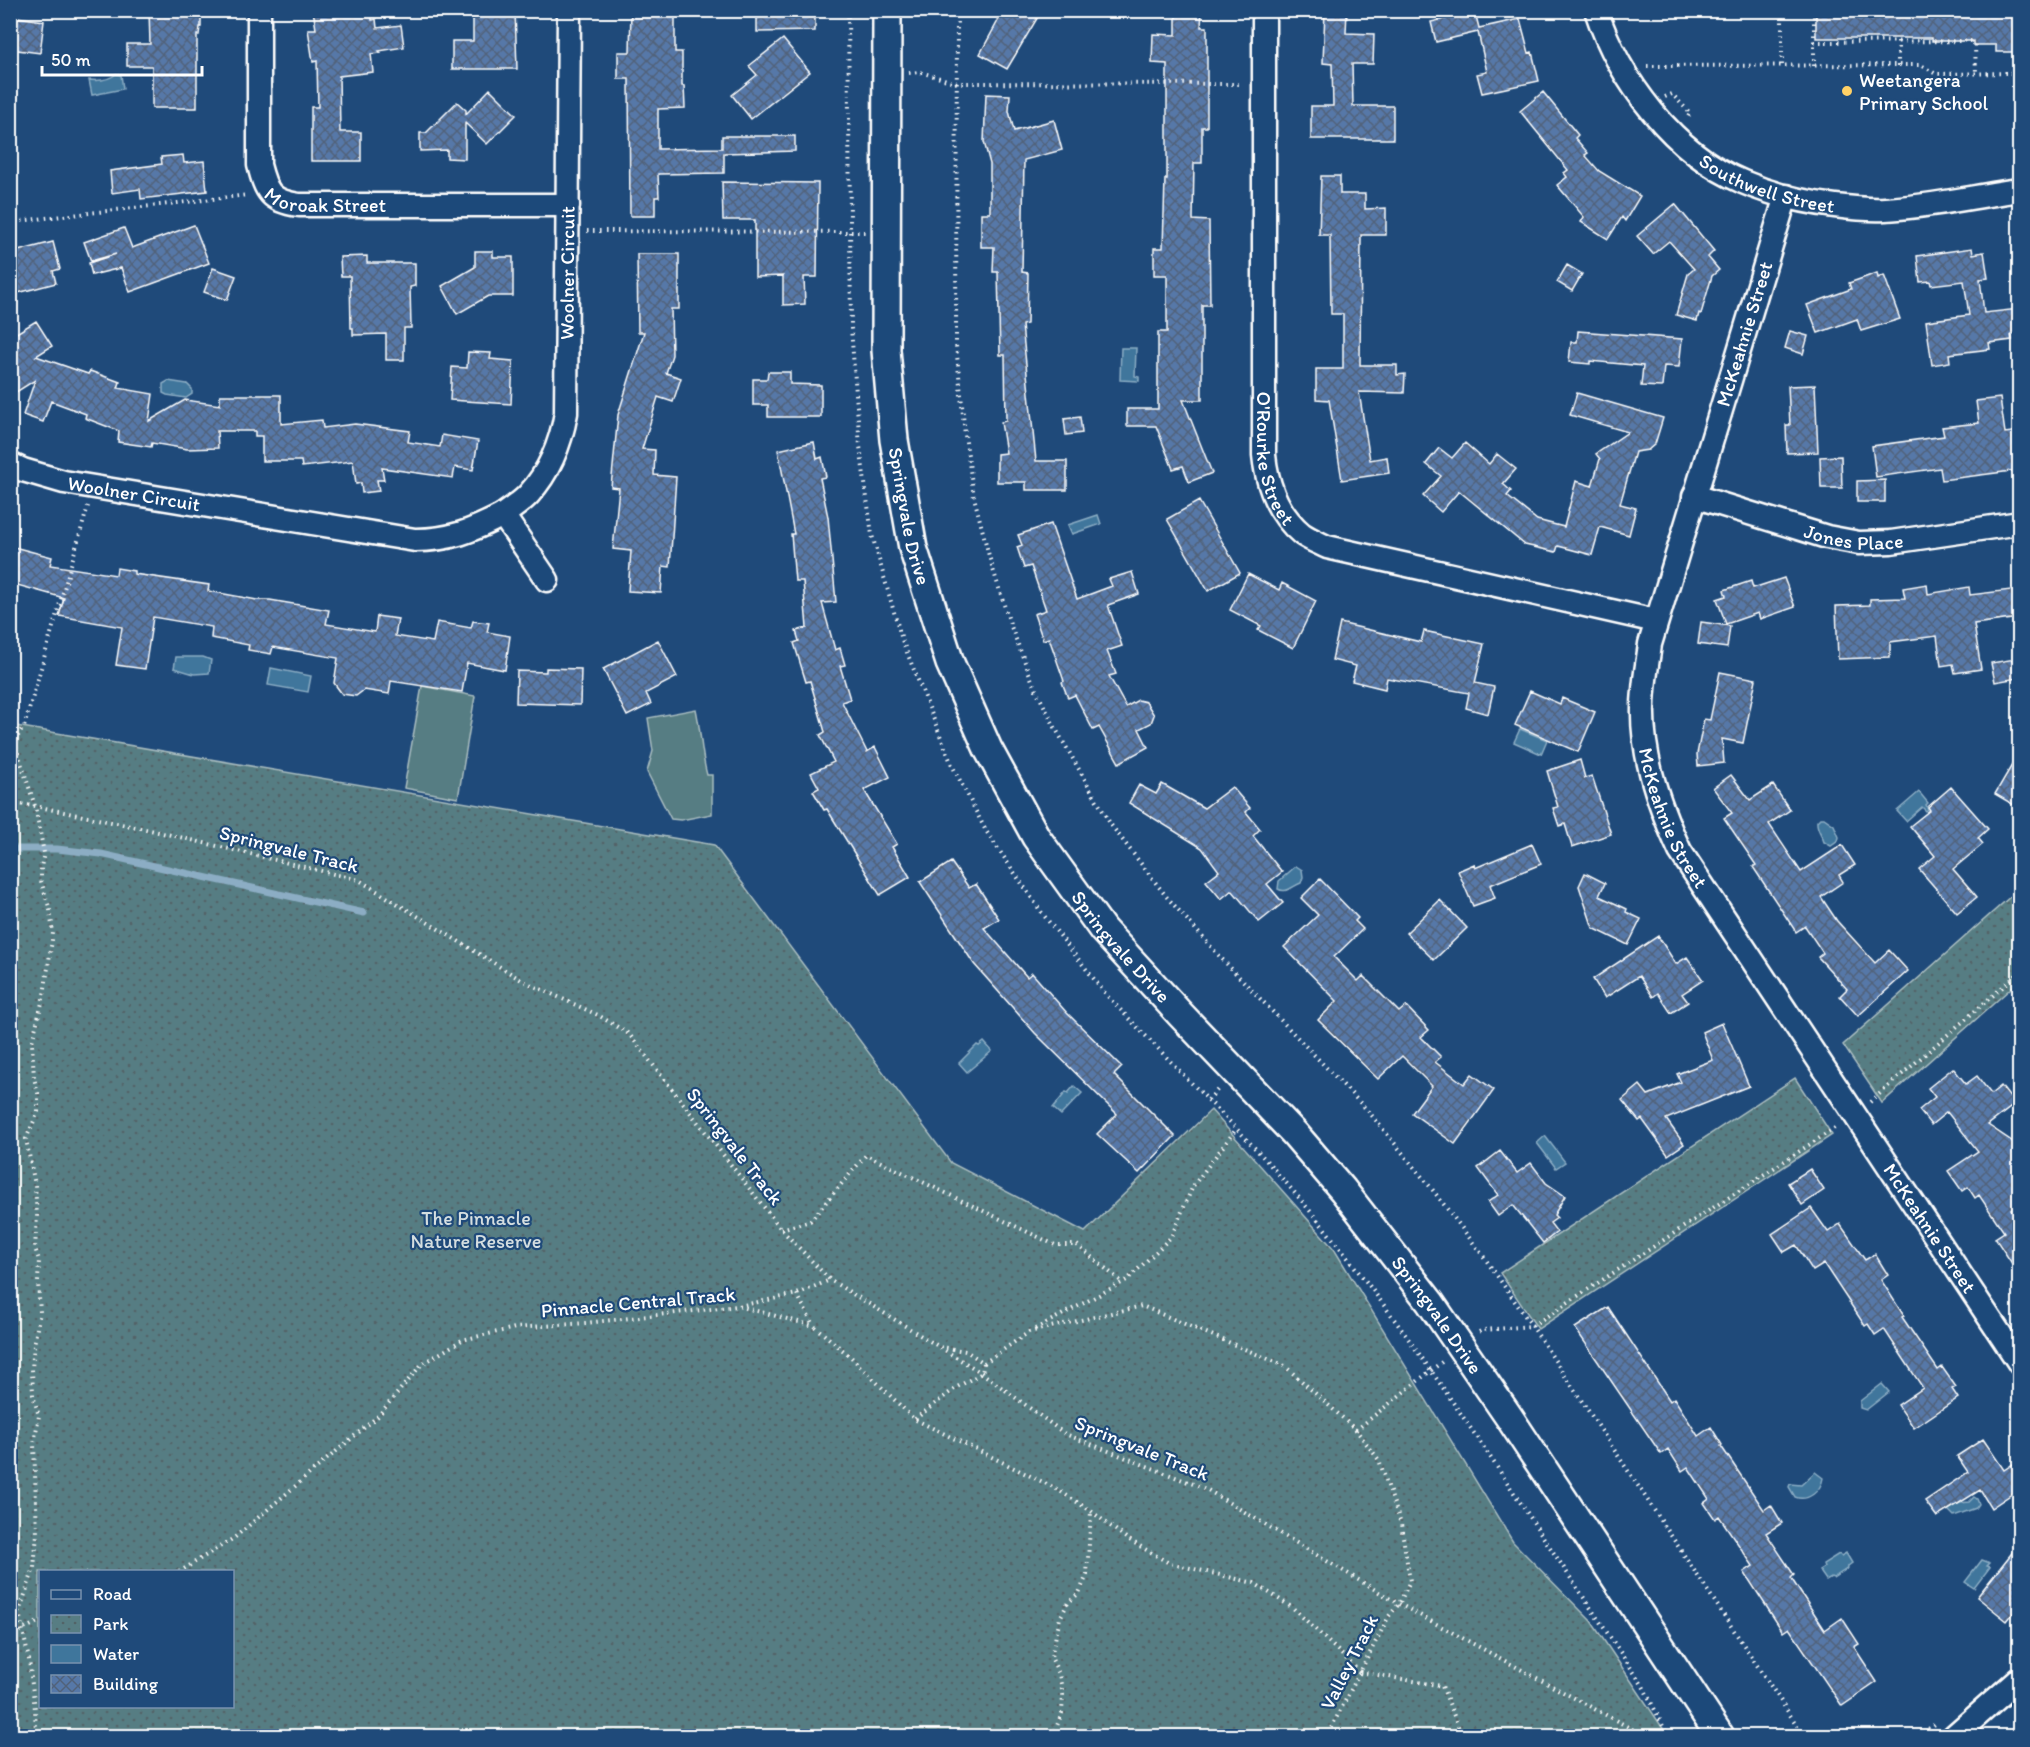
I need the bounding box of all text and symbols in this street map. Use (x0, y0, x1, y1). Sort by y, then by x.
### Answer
scale bar (42, 39, 202, 77)
text: 50 m (51, 49, 91, 71)
place label: Weetangera Primary School (1859, 68, 1989, 115)
marker: Weetangera Primary School (1840, 84, 1854, 98)
street label: Southwell Street (1695, 148, 1837, 218)
street label: Moroak Street (259, 182, 386, 217)
street label: Woolner Circuit (555, 206, 580, 340)
street label: McKeahnie Street (1711, 258, 1777, 410)
street label: O'Rourke Street (1252, 392, 1300, 530)
street label: Springvale Drive (883, 445, 936, 588)
street label: Woolner Circuit (66, 471, 202, 516)
street label: Jones Place (1801, 519, 1905, 555)
street label: McKeahnie Street (1634, 746, 1713, 892)
street label: Springvale Track (217, 820, 362, 878)
street label: Springvale Drive (1067, 886, 1176, 1008)
street label: Springvale Track (682, 1082, 789, 1210)
street label: McKeahnie Street (1878, 1159, 1982, 1298)
park label: The Pinnacle Nature Reserve (411, 1206, 541, 1253)
street label: Springvale Drive (1386, 1251, 1488, 1379)
street label: Pinnacle Central Track (540, 1282, 736, 1322)
street label: Springvale Track (1071, 1410, 1213, 1486)
legend (39, 1570, 234, 1708)
text: Road (93, 1583, 132, 1605)
street label: Valley Track (1315, 1610, 1384, 1714)
text: Park (93, 1613, 128, 1635)
text: Water (93, 1643, 139, 1665)
text: Building (93, 1673, 159, 1695)

